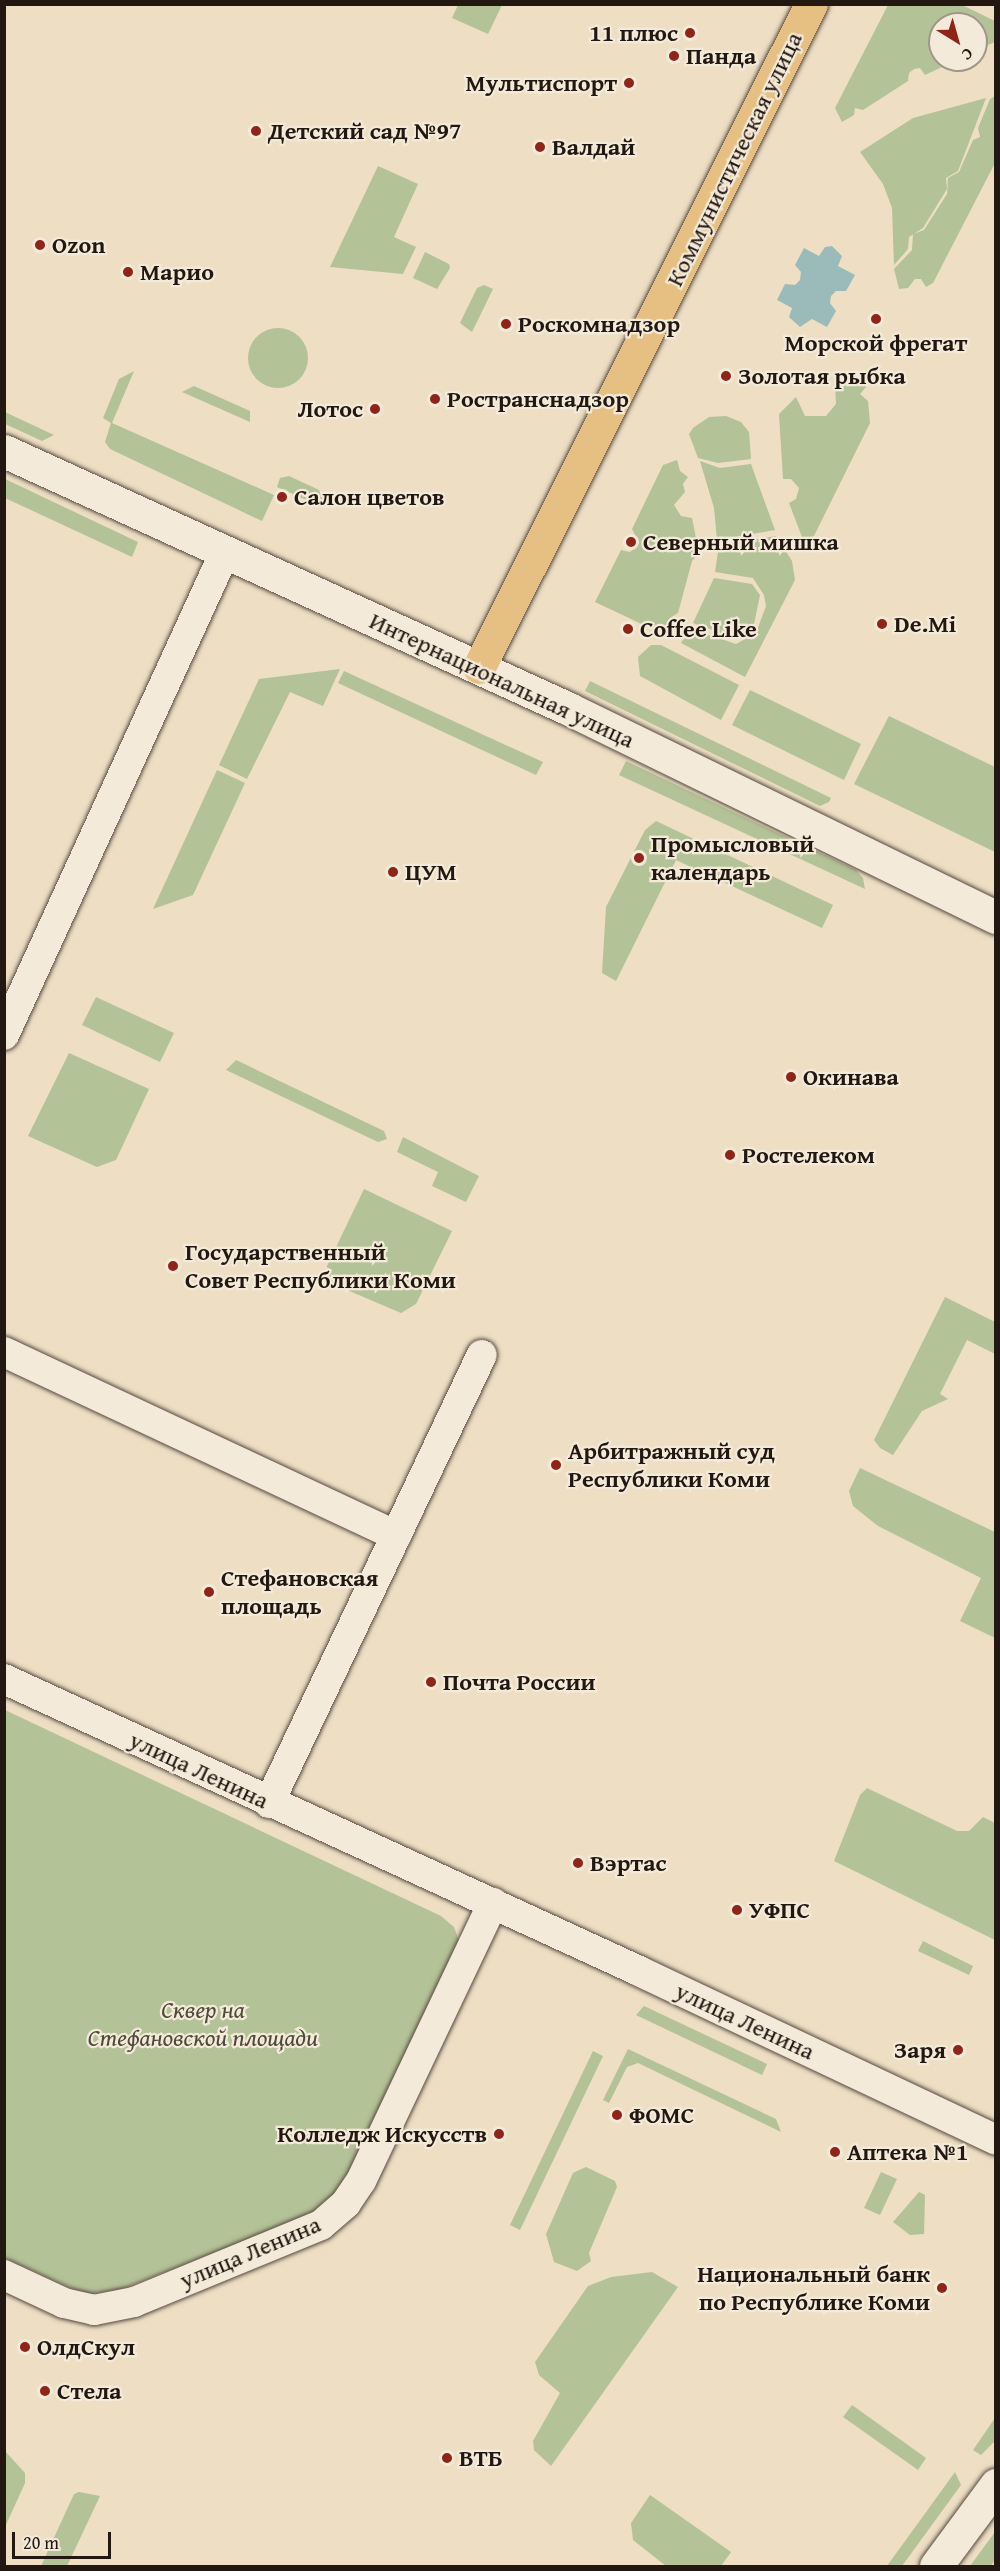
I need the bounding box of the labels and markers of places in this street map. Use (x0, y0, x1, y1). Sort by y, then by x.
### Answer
place label: 11 плюс (589, 19, 678, 47)
marker: 11 плюс (683, 26, 697, 40)
place label: Панда (686, 42, 756, 70)
marker: Панда (667, 49, 681, 63)
place label: Мультиспорт (465, 69, 617, 97)
marker: Мультиспорт (622, 76, 636, 90)
place label: Детский сад №97 (268, 117, 461, 145)
marker: Детский сад №97 (249, 124, 263, 138)
place label: Валдай (552, 133, 635, 161)
marker: Валдай (533, 140, 547, 154)
place label: Ozon (52, 231, 105, 259)
marker: Ozon (33, 238, 47, 252)
place label: Марио (140, 258, 214, 286)
marker: Марио (121, 265, 135, 279)
place label: Роскомнадзор (518, 310, 680, 338)
marker: Морской фрегат (869, 312, 883, 326)
marker: Роскомнадзор (499, 317, 513, 331)
place label: Морской фрегат (785, 329, 967, 357)
place label: Золотая рыбка (738, 362, 906, 390)
marker: Золотая рыбка (719, 369, 733, 383)
place label: Ространснадзор (447, 385, 629, 413)
marker: Ространснадзор (428, 392, 442, 406)
place label: Лотос (297, 395, 363, 423)
marker: Лотос (368, 402, 382, 416)
place label: Салон цветов (294, 483, 444, 511)
marker: Салон цветов (275, 490, 289, 504)
place label: Северный мишка (643, 528, 839, 556)
marker: Северный мишка (624, 535, 638, 549)
place label: De.Mi (894, 610, 956, 638)
place label: Coffee Like (640, 615, 757, 643)
marker: De.Mi (875, 617, 889, 631)
marker: Coffee Like (621, 622, 635, 636)
place label: Промысловый календарь (651, 830, 814, 886)
marker: Промысловый календарь (632, 851, 646, 865)
place label: ЦУМ (405, 858, 457, 886)
marker: ЦУМ (386, 865, 400, 879)
place label: Окинава (803, 1063, 899, 1091)
marker: Окинава (784, 1070, 798, 1084)
place label: Ростелеком (742, 1141, 875, 1169)
marker: Ростелеком (723, 1148, 737, 1162)
place label: Государственный Совет Республики Коми (185, 1238, 456, 1294)
marker: Государственный Совет Республики Коми (166, 1259, 180, 1273)
place label: Арбитражный суд Республики Коми (568, 1437, 775, 1493)
marker: Арбитражный суд Республики Коми (549, 1458, 563, 1472)
place label: Стефановская площадь (221, 1564, 378, 1620)
marker: Стефановская площадь (202, 1585, 216, 1599)
place label: Почта России (443, 1668, 595, 1696)
marker: Почта России (424, 1675, 438, 1689)
place label: Вэртас (590, 1849, 667, 1877)
marker: Вэртас (571, 1856, 585, 1870)
place label: УФПС (749, 1896, 810, 1924)
marker: УФПС (730, 1903, 744, 1917)
place label: Заря (894, 2036, 946, 2064)
marker: Заря (951, 2043, 965, 2057)
place label: ФОМС (629, 2101, 694, 2129)
marker: ФОМС (610, 2108, 624, 2122)
place label: Колледж Искусств (277, 2120, 487, 2148)
marker: Колледж Искусств (492, 2127, 506, 2141)
place label: Аптека №1 (847, 2138, 969, 2166)
marker: Аптека №1 (828, 2145, 842, 2159)
place label: Национальный банк по Республике Коми (697, 2260, 930, 2316)
marker: Национальный банк по Республике Коми (935, 2281, 949, 2295)
place label: ОлдСкул (37, 2333, 135, 2361)
marker: ОлдСкул (18, 2340, 32, 2354)
place label: Стела (57, 2377, 122, 2405)
marker: Стела (38, 2384, 52, 2398)
place label: ВТБ (459, 2444, 503, 2472)
marker: ВТБ (440, 2451, 454, 2465)

